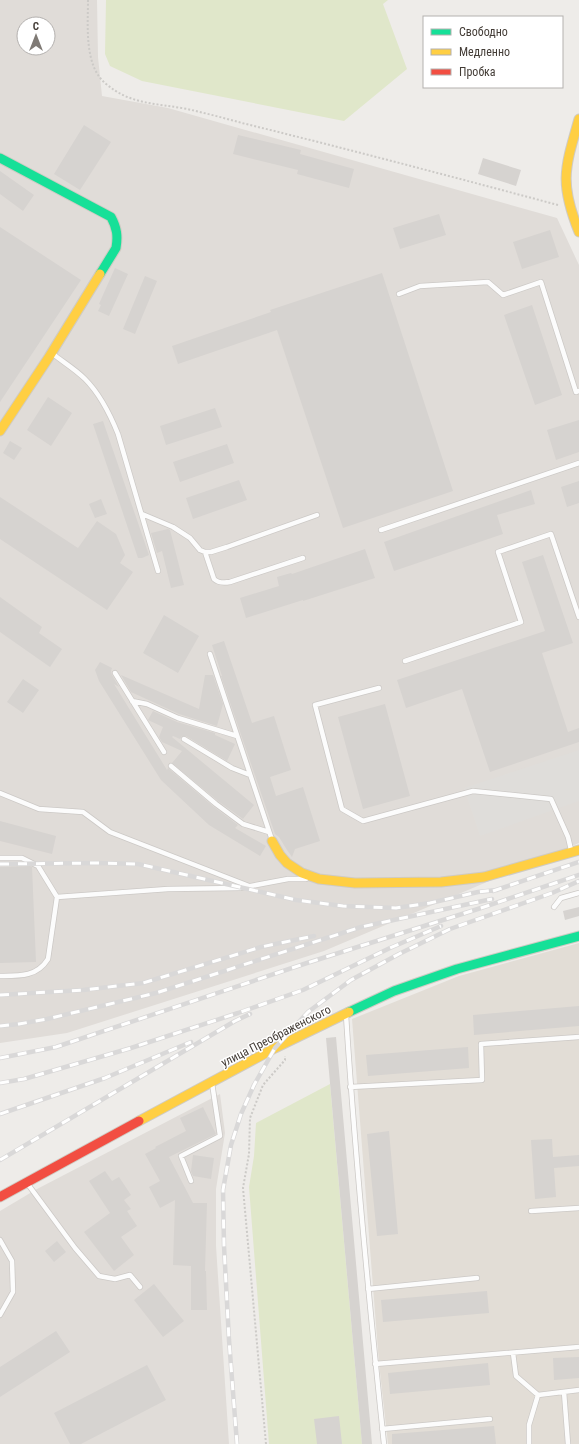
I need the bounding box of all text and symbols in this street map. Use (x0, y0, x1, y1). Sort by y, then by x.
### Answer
north arrow (16, 16, 56, 56)
legend (423, 16, 563, 88)
text: С (33, 20, 39, 33)
text: Свободно (459, 25, 508, 39)
text: Медленно (459, 45, 510, 59)
text: Пробка (459, 65, 496, 79)
street label: улица Преображенского (219, 1002, 333, 1070)

